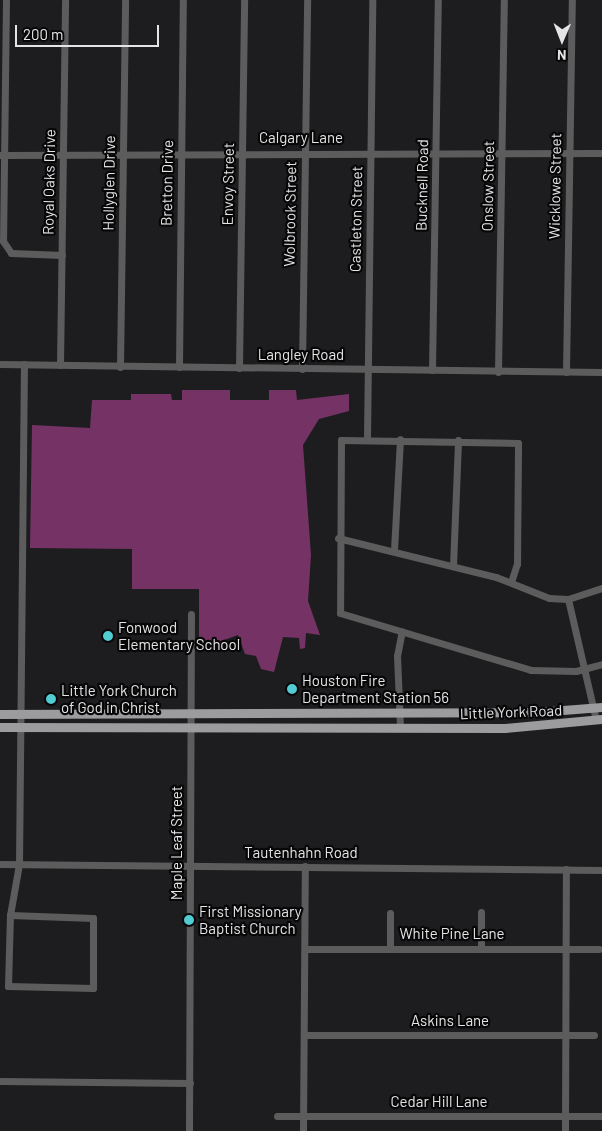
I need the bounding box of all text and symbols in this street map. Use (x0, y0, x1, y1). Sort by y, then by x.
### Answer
scale bar (18, 15, 161, 47)
north arrow (537, 15, 587, 65)
text: 200 m (23, 25, 63, 43)
text: N (557, 47, 567, 64)
street label: Royal Oaks Drive (39, 129, 59, 235)
street label: Calgary Lane (259, 129, 343, 147)
street label: Wicklowe Street (545, 133, 565, 239)
street label: Hollyglen Drive (99, 135, 119, 231)
street label: Bucknell Road (412, 139, 432, 231)
street label: Bretton Drive (157, 140, 177, 226)
street label: Onslow Street (478, 140, 498, 232)
street label: Envoy Street (218, 143, 238, 225)
street label: Wolbrook Street (280, 161, 300, 267)
street label: Castleton Street (346, 166, 366, 272)
street label: Langley Road (258, 346, 344, 364)
place label: Fonwood Elementary School (118, 618, 240, 653)
marker: Fonwood Elementary School (102, 630, 114, 642)
place label: Houston Fire Department Station 56 (302, 671, 449, 706)
place label: Little York Church of God in Christ (61, 681, 177, 716)
marker: Houston Fire Department Station 56 (286, 683, 298, 695)
marker: Little York Church of God in Christ (45, 693, 57, 705)
street label: Little York Road (459, 701, 563, 723)
street label: Maple Leaf Street (168, 786, 186, 900)
street label: Tautenhahn Road (244, 844, 358, 862)
place label: First Missionary Baptist Church (199, 902, 302, 937)
marker: First Missionary Baptist Church (183, 914, 195, 926)
street label: White Pine Lane (399, 925, 505, 943)
street label: Askins Lane (411, 1012, 489, 1030)
street label: Cedar Hill Lane (390, 1093, 488, 1111)

